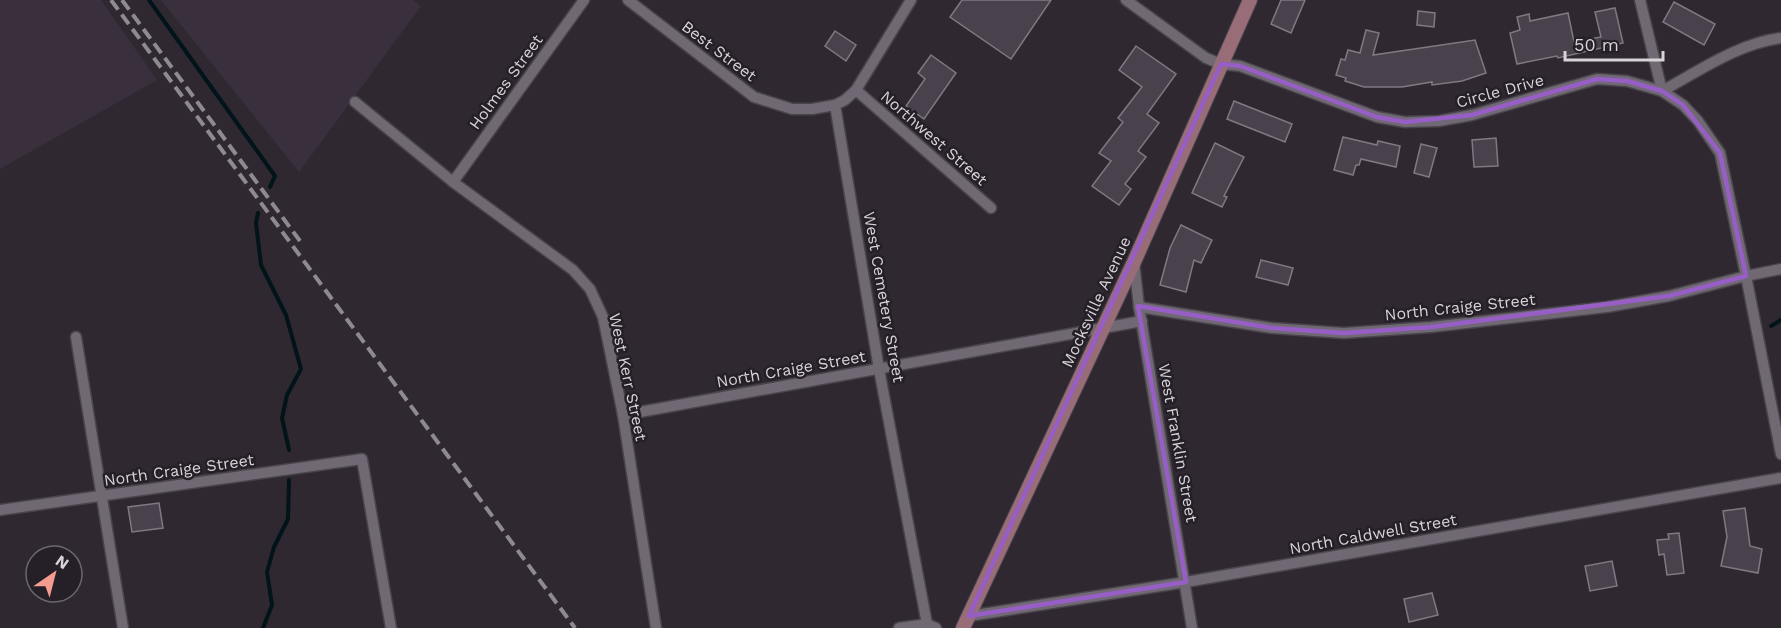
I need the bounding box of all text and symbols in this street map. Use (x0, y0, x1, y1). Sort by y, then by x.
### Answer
street label: Best Street (678, 17, 760, 85)
scale bar (1565, 24, 1662, 62)
street label: Holmes Street (465, 31, 547, 133)
text: 50 m (1574, 34, 1619, 55)
street label: Circle Drive (1454, 70, 1546, 112)
street label: Northwest Street (877, 87, 991, 190)
street label: West Cemetery Street (860, 210, 908, 384)
street label: Mocksville Avenue (1057, 234, 1135, 370)
street label: North Craige Street (1384, 290, 1537, 324)
street label: West Kerr Street (605, 311, 651, 443)
street label: North Craige Street (715, 346, 867, 391)
street label: West Franklin Street (1155, 362, 1201, 524)
street label: North Craige Street (103, 450, 256, 490)
street label: North Caldwell Street (1288, 510, 1458, 558)
north arrow (24, 544, 84, 604)
text: N (52, 551, 73, 573)

